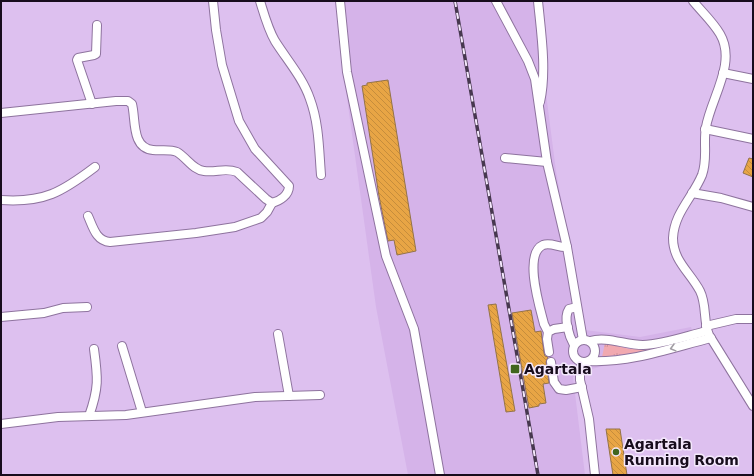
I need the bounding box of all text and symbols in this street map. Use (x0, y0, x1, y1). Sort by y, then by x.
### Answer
one-way arrow (670, 343, 677, 352)
place label: Agartala (524, 361, 592, 377)
marker: Agartala (509, 363, 521, 375)
place label: Agartala Running Room (624, 436, 739, 468)
marker: Agartala Running Room (611, 447, 621, 457)

